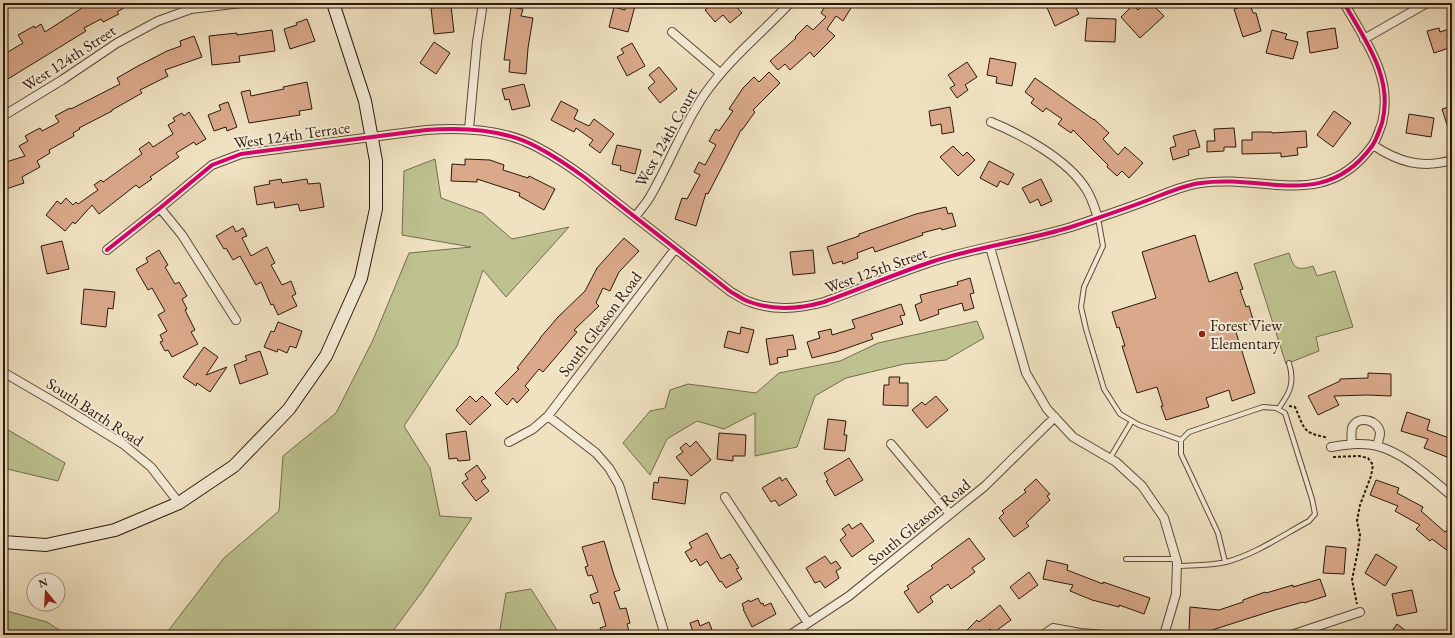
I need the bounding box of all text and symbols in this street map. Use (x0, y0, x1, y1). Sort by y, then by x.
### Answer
street label: West 124th Street (18, 20, 120, 96)
street label: West 124th Court (630, 84, 702, 190)
street label: West 124th Terrace (233, 116, 351, 154)
street label: West 125th Street (822, 242, 930, 298)
street label: South Gleason Road (554, 266, 647, 381)
place label: Forest View Elementary (1210, 315, 1283, 354)
marker: Forest View Elementary (1197, 329, 1207, 339)
street label: South Barth Road (43, 373, 148, 452)
street label: South Gleason Road (863, 473, 976, 570)
north arrow (26, 572, 66, 612)
text: N (37, 574, 49, 591)

